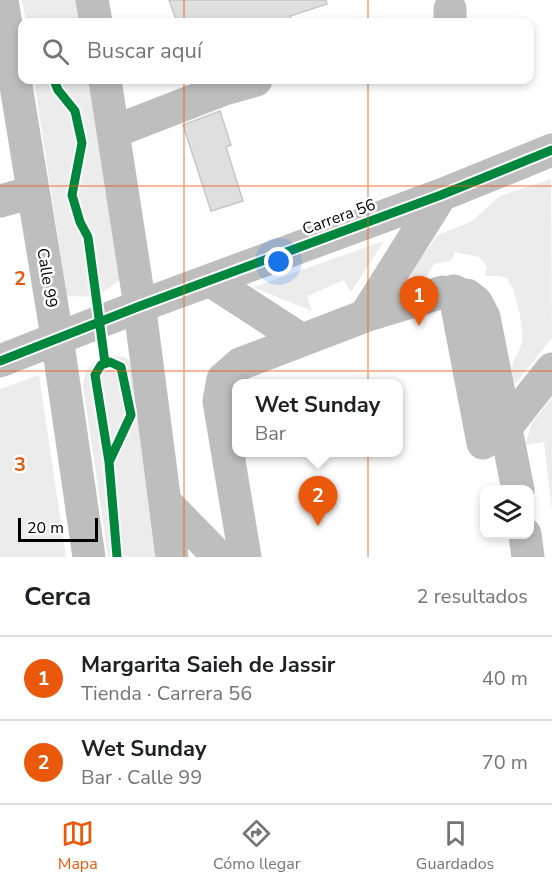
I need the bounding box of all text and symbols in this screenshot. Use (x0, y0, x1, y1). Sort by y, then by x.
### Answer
search box (18, 18, 534, 84)
icon: search (39, 35, 72, 68)
text: Buscar aquí (87, 36, 202, 66)
street label: Carrera 56 (299, 194, 379, 240)
street label: Calle 99 (31, 247, 63, 309)
your location (264, 247, 293, 276)
text: 2 (14, 265, 26, 292)
pin: 1 (400, 276, 438, 326)
popup (232, 379, 403, 457)
text: Wet Sunday (255, 390, 380, 420)
text: Bar (255, 420, 286, 447)
text: 3 (14, 451, 26, 478)
pin: 2 (298, 476, 338, 526)
map controls (480, 485, 534, 539)
button: layers (480, 485, 534, 539)
scale bar (18, 515, 98, 542)
text: 20 m (27, 517, 64, 539)
text: Cerca (24, 579, 91, 614)
text: 2 resultados (417, 583, 528, 610)
text: Margarita Saieh de Jassir (81, 650, 335, 680)
text: 1 (38, 665, 50, 692)
text: 40 m (482, 665, 528, 692)
text: Tienda · Carrera 56 (81, 680, 252, 707)
text: Wet Sunday (81, 734, 207, 764)
text: 2 (38, 749, 50, 776)
text: 70 m (482, 749, 528, 776)
text: Bar · Calle 99 (81, 764, 202, 791)
tab: Mapa (58, 817, 98, 875)
tab: Cómo llegar (213, 817, 300, 875)
tab: Guardados (416, 817, 494, 875)

